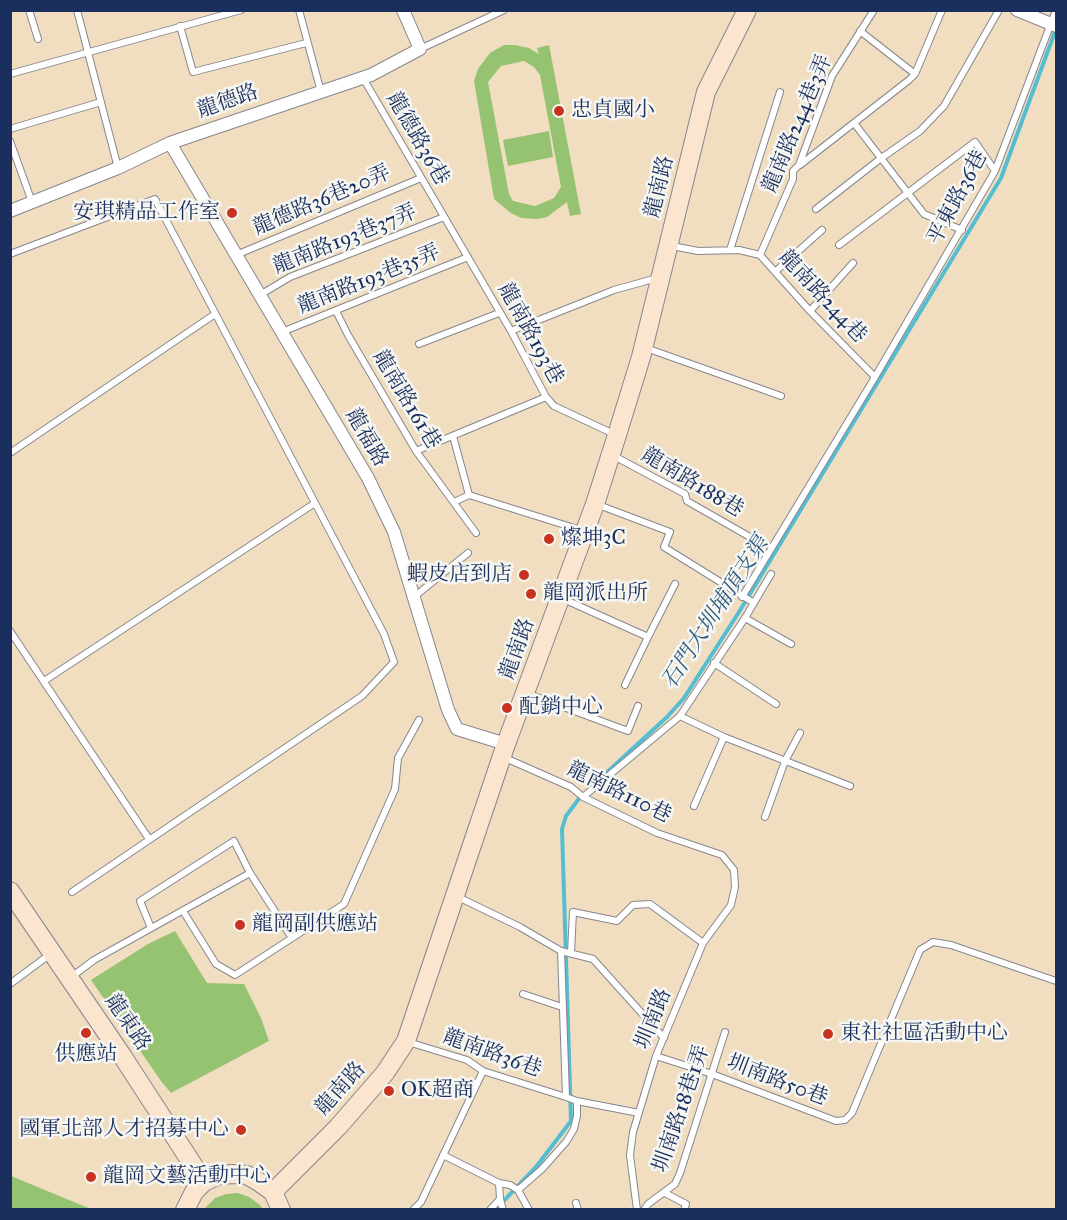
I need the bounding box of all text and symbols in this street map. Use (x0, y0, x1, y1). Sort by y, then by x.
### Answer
street label: 龍南路244巷3弄 (758, 51, 838, 197)
street label: 龍德路 (194, 80, 262, 124)
street label: 龍德路36巷 (380, 88, 454, 190)
place label: 忠貞國小 (571, 98, 655, 124)
marker: 忠貞國小 (552, 104, 566, 118)
street label: 平東路36巷 (923, 147, 993, 249)
street label: 龍南路 (640, 153, 680, 221)
street label: 龍德路36巷20弄 (250, 161, 394, 241)
place label: 安琪精品工作室 (73, 200, 220, 226)
street label: 龍南路193巷37弄 (270, 200, 420, 280)
marker: 安琪精品工作室 (225, 206, 239, 220)
street label: 龍南路193巷35弄 (294, 240, 444, 320)
street label: 龍南路244巷 (773, 245, 871, 349)
street label: 龍南路193巷 (492, 279, 568, 389)
street label: 龍南路161巷 (367, 346, 445, 454)
street label: 龍福路 (339, 404, 393, 472)
street label: 龍南路188巷 (636, 443, 748, 523)
place label: 燦坤3C (561, 526, 626, 552)
marker: 燦坤3C (542, 532, 556, 546)
water label: 石門大圳埔頂支渠 (657, 532, 775, 694)
place label: 蝦皮店到店 (407, 562, 512, 588)
marker: 蝦皮店到店 (517, 568, 531, 582)
place label: 龍岡派出所 (543, 581, 648, 607)
marker: 龍岡派出所 (524, 587, 538, 601)
street label: 龍南路 (495, 615, 541, 683)
place label: 配銷中心 (519, 695, 603, 721)
marker: 配銷中心 (500, 701, 514, 715)
street label: 龍南路110巷 (563, 757, 675, 829)
place label: 龍岡副供應站 (252, 912, 378, 938)
marker: 龍岡副供應站 (233, 918, 247, 932)
street label: 圳南路 (631, 985, 677, 1053)
street label: 龍東路 (99, 990, 155, 1056)
place label: 東社社區活動中心 (840, 1021, 1008, 1047)
street label: 龍南路36巷 (439, 1025, 545, 1083)
marker: 供應站 (79, 1026, 93, 1040)
marker: 東社社區活動中心 (821, 1027, 835, 1041)
place label: 供應站 (55, 1042, 117, 1068)
street label: 圳南路18巷1弄 (648, 1042, 716, 1176)
street label: 圳南路50巷 (723, 1050, 831, 1112)
street label: 龍南路 (311, 1057, 371, 1121)
place label: OK超商 (401, 1078, 474, 1104)
marker: OK超商 (382, 1084, 396, 1098)
place label: 國軍北部人才招募中心 (19, 1117, 229, 1143)
marker: 國軍北部人才招募中心 (234, 1123, 248, 1137)
place label: 龍岡文藝活動中心 (103, 1164, 271, 1190)
marker: 龍岡文藝活動中心 (84, 1170, 98, 1184)

